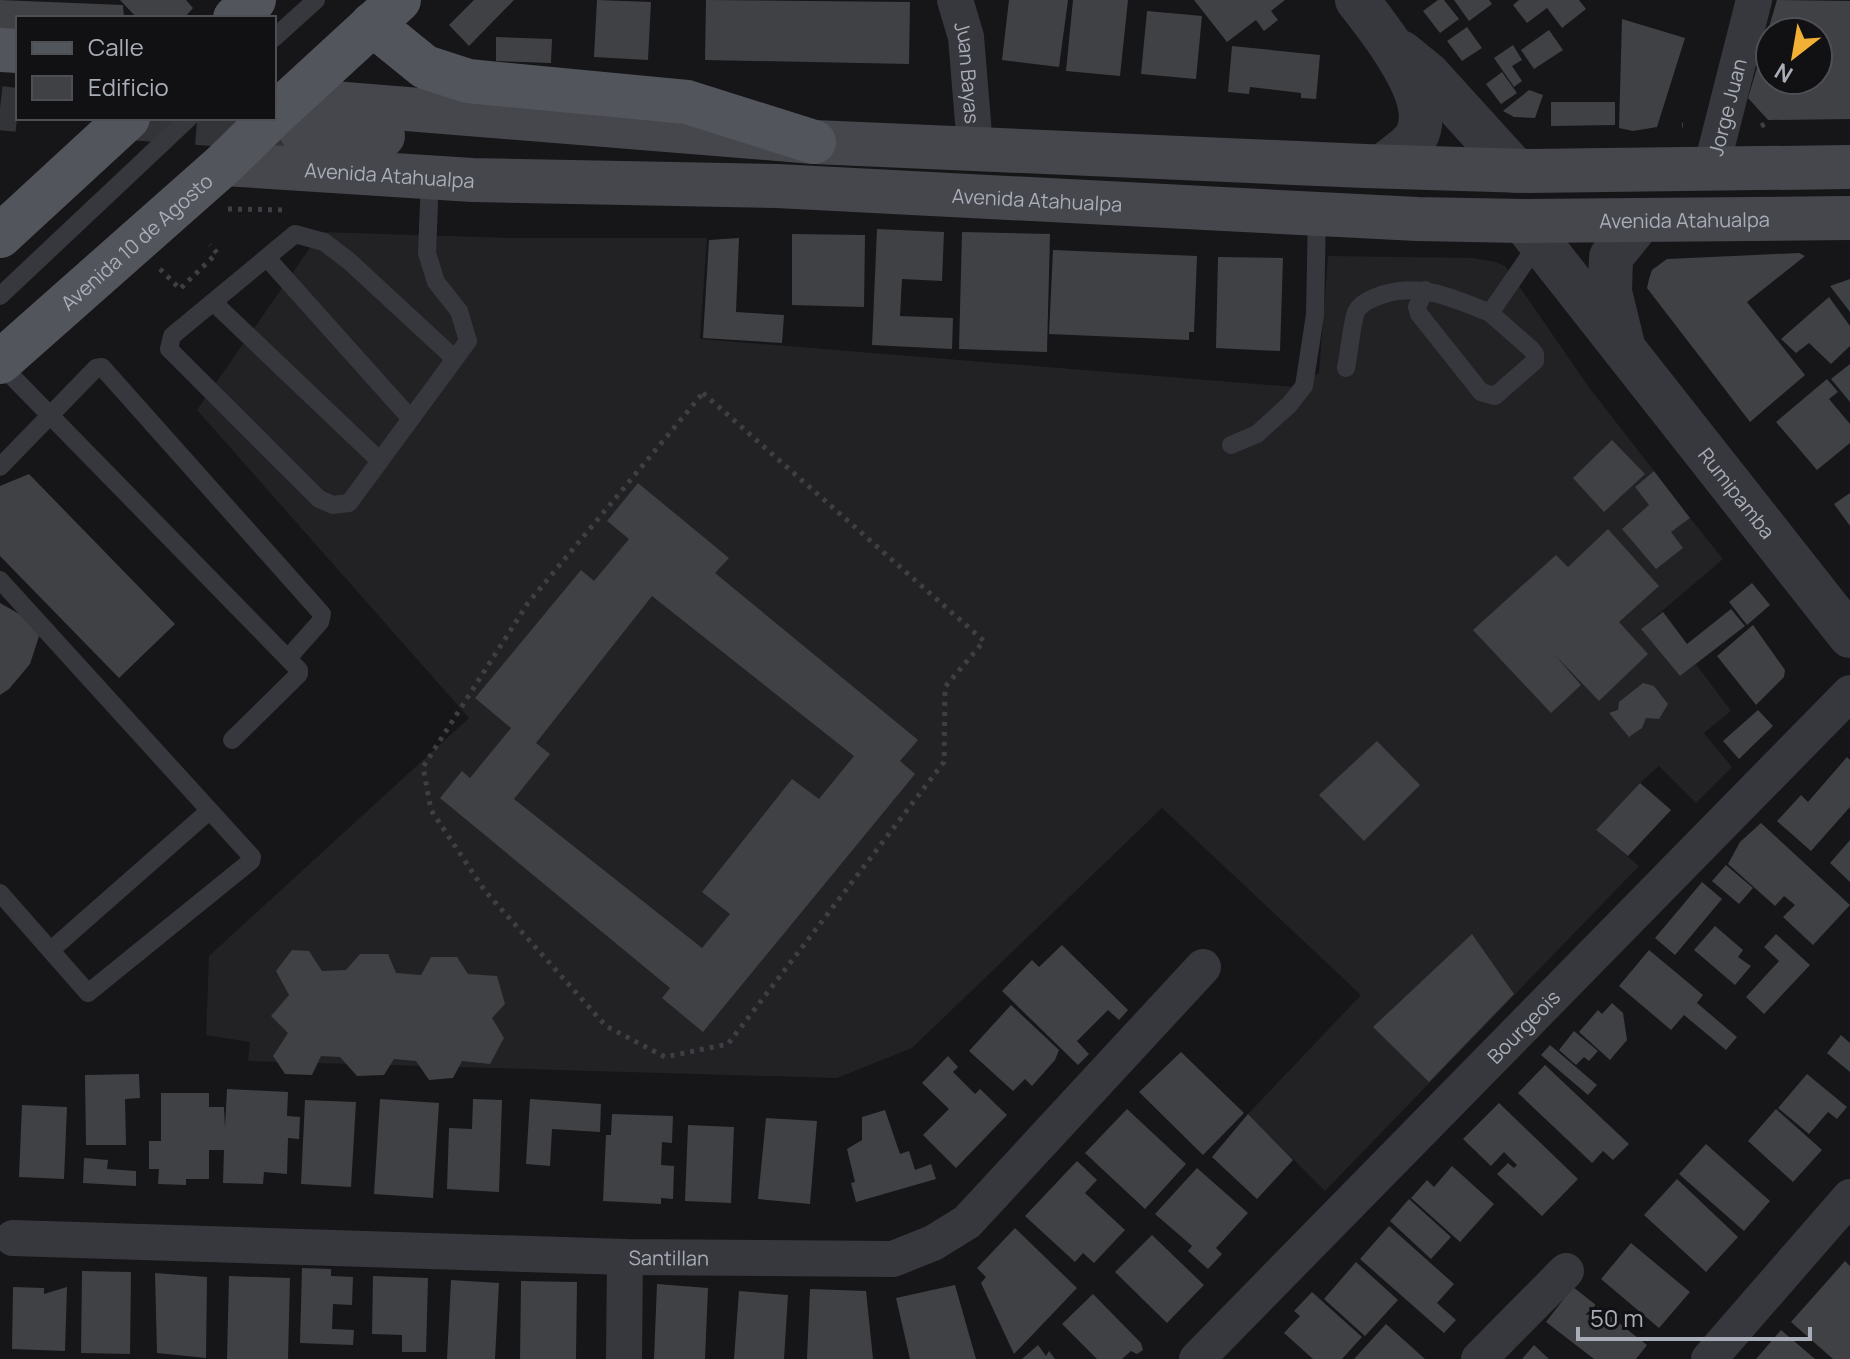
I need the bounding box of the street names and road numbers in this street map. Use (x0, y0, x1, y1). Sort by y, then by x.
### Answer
street label: Juan Bayas (949, 18, 987, 125)
street label: Jorge Juan (1701, 55, 1752, 159)
street label: Avenida Atahualpa (304, 156, 476, 194)
street label: Avenida 10 de Agosto (55, 167, 218, 316)
street label: Avenida Atahualpa (951, 182, 1123, 217)
street label: Avenida Atahualpa (1599, 205, 1770, 234)
street label: Rumipamba (1693, 442, 1781, 544)
street label: Bourgeois (1481, 983, 1566, 1069)
street label: Santillan (628, 1244, 709, 1271)

